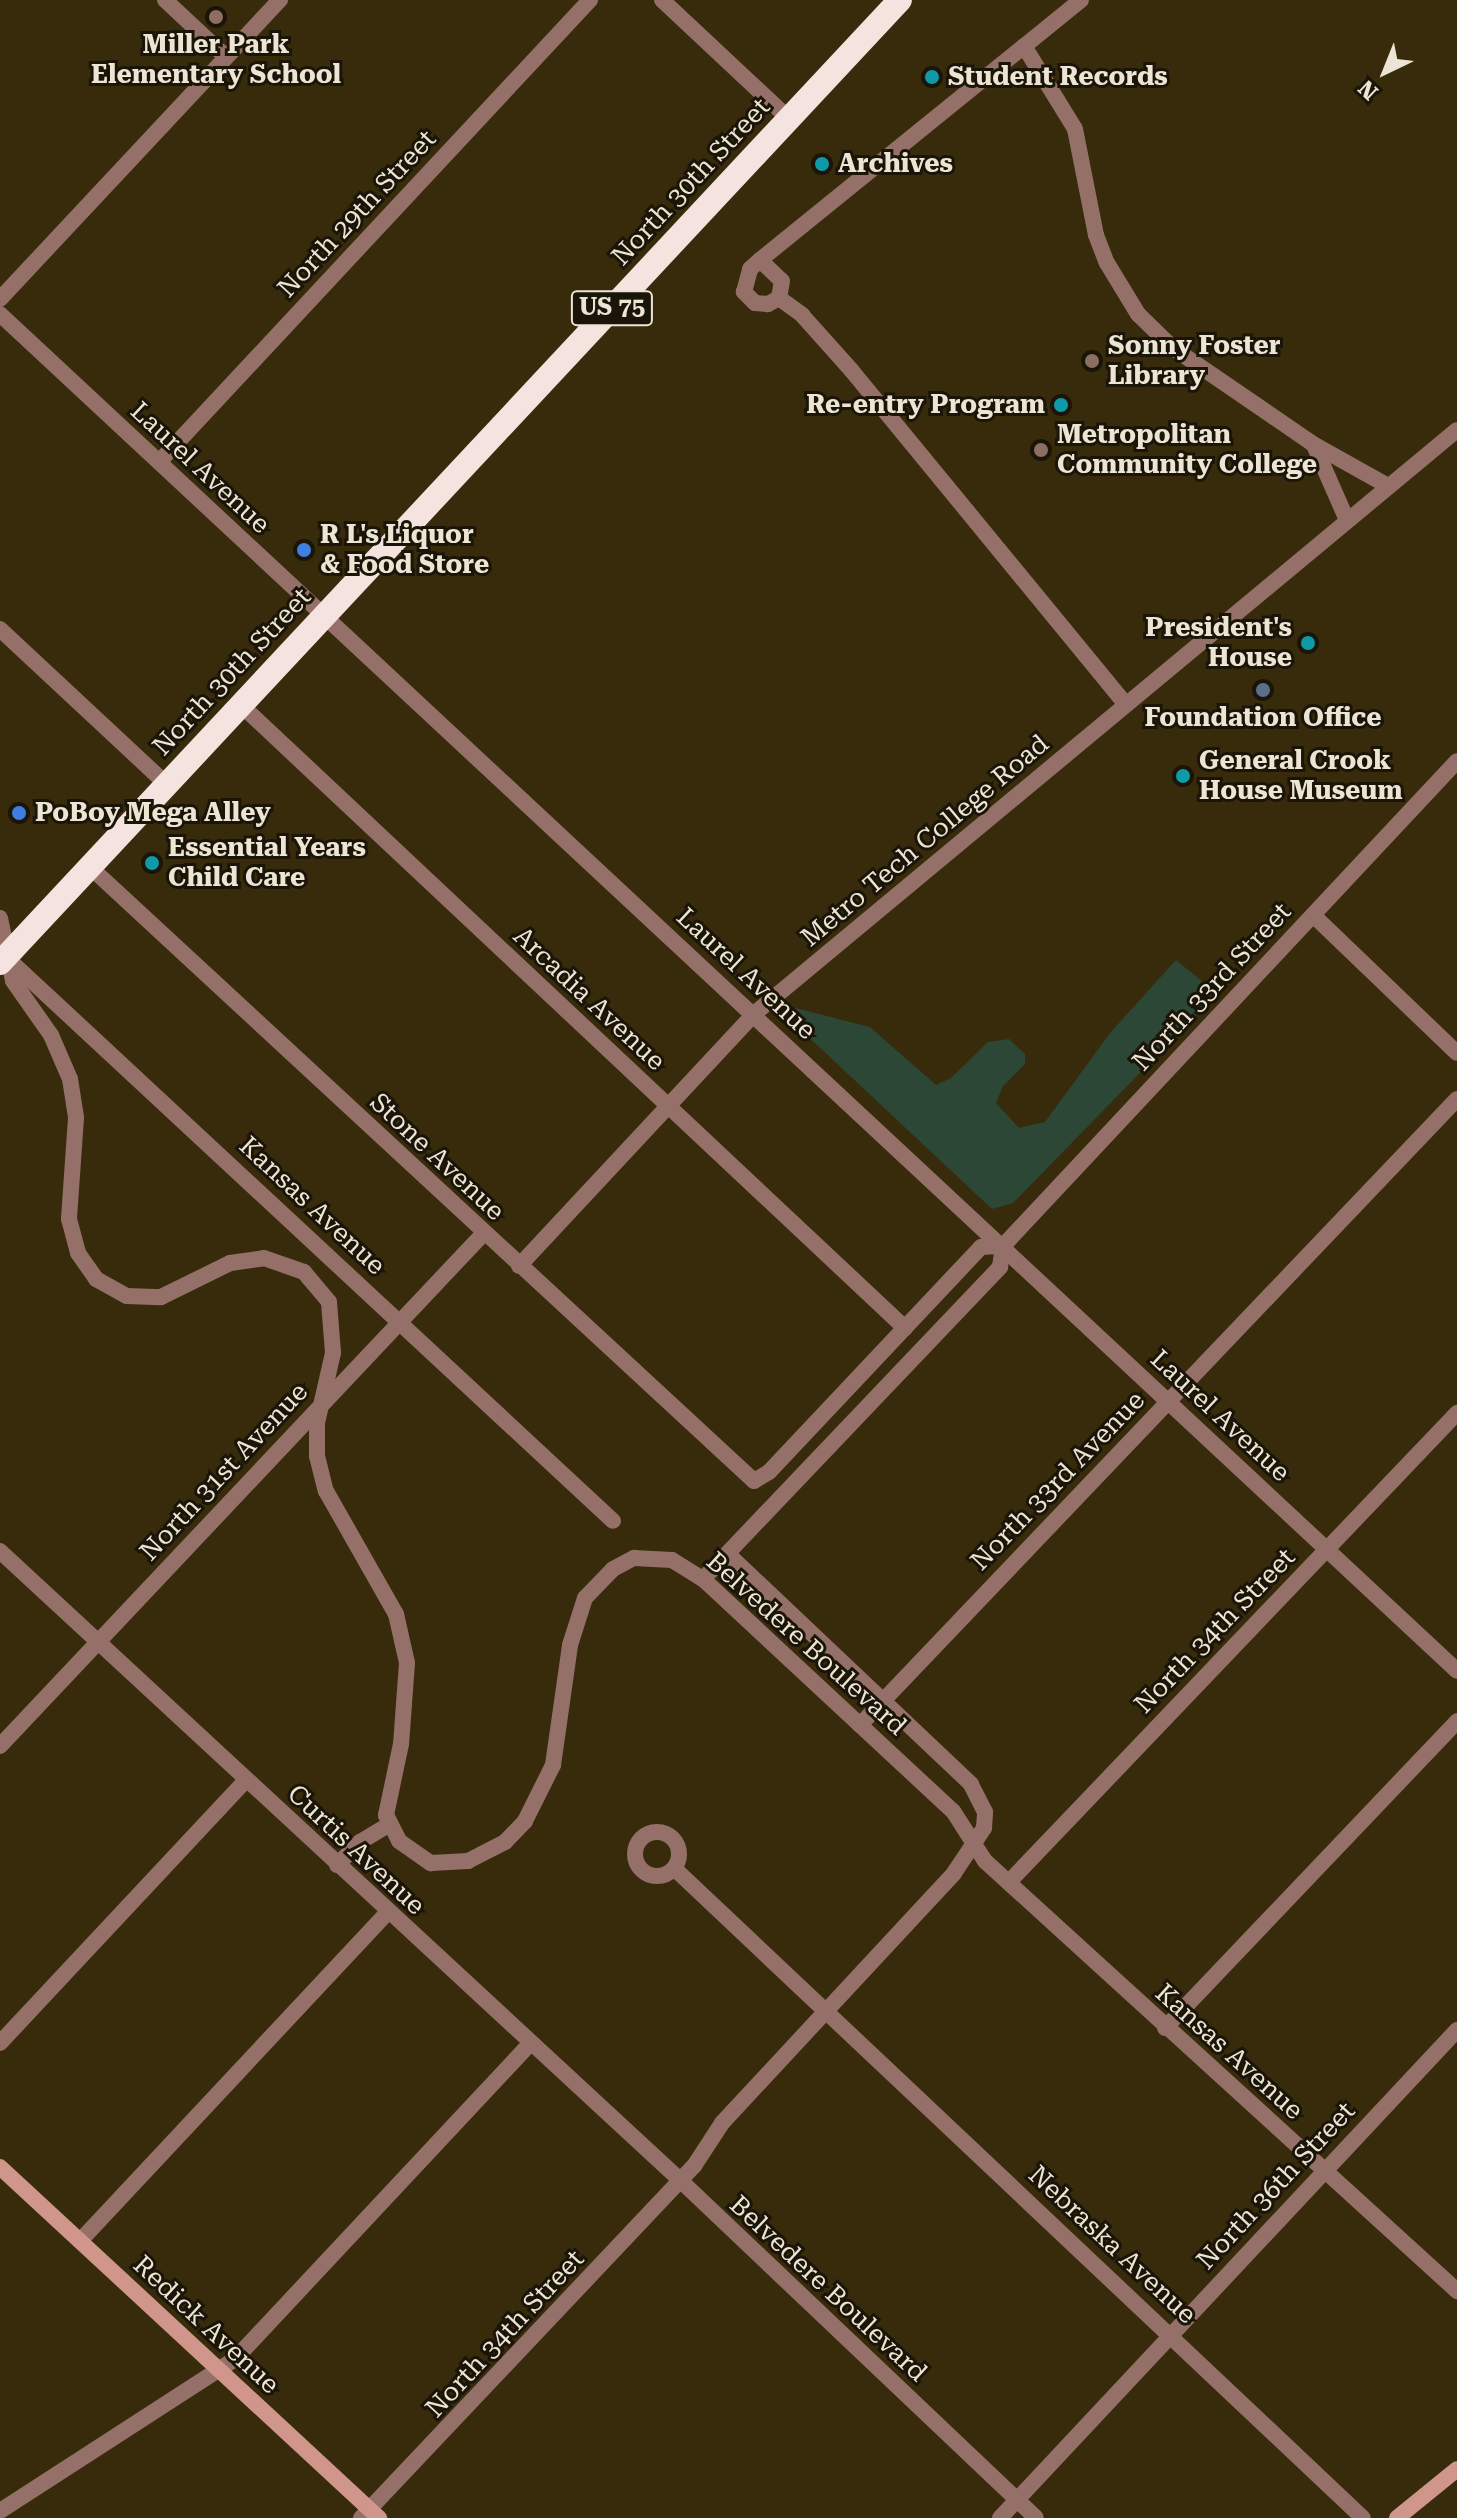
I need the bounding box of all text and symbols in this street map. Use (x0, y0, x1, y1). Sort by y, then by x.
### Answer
marker: Miller Park Elementary School (207, 8, 225, 26)
place label: Miller Park Elementary School (91, 29, 341, 90)
north arrow (1345, 32, 1425, 112)
place label: Student Records (948, 61, 1168, 93)
marker: Student Records (923, 68, 941, 86)
text: N (1354, 75, 1383, 105)
street label: North 30th Street (605, 92, 777, 272)
street label: North 29th Street (271, 124, 443, 304)
place label: Archives (838, 148, 953, 180)
marker: Archives (813, 155, 831, 173)
road number: US 75 (570, 288, 654, 328)
place label: Sonny Foster Library (1108, 330, 1281, 392)
marker: Sonny Foster Library (1083, 352, 1101, 370)
place label: Re-entry Program (806, 389, 1045, 421)
street label: Laurel Avenue (124, 396, 276, 540)
marker: Re-entry Program (1052, 396, 1070, 414)
place label: Metropolitan Community College (1057, 419, 1317, 480)
marker: Metropolitan Community College (1032, 441, 1050, 459)
place label: R L's Liquor & Food Store (320, 519, 489, 580)
marker: R L's Liquor & Food Store (295, 541, 313, 559)
street label: North 30th Street (146, 582, 318, 762)
place label: President's House (1145, 612, 1292, 674)
marker: President's House (1299, 634, 1317, 652)
marker: Foundation Office (1254, 681, 1272, 699)
place label: Foundation Office (1145, 702, 1381, 734)
street label: Metro Tech College Road (795, 728, 1055, 954)
place label: General Crook House Museum (1199, 745, 1402, 806)
marker: General Crook House Museum (1174, 767, 1192, 785)
place label: PoBoy Mega Alley (35, 797, 271, 829)
marker: PoBoy Mega Alley (10, 804, 28, 822)
place label: Essential Years Child Care (168, 832, 366, 894)
marker: Essential Years Child Care (143, 854, 161, 872)
street label: North 33rd Street (1126, 897, 1298, 1077)
street label: Laurel Avenue (670, 902, 822, 1046)
street label: Arcadia Avenue (507, 921, 671, 1077)
street label: Stone Avenue (363, 1087, 511, 1227)
street label: Kansas Avenue (233, 1131, 391, 1281)
street label: Laurel Avenue (1144, 1344, 1296, 1488)
street label: North 31st Avenue (134, 1377, 314, 1567)
street label: North 33rd Avenue (965, 1385, 1151, 1577)
street label: North 34th Street (1128, 1542, 1302, 1720)
street label: Belvedere Boulevard (700, 1546, 912, 1742)
street label: Curtis Avenue (281, 1778, 431, 1922)
street label: Kansas Avenue (1149, 1978, 1309, 2126)
street label: North 36th Street (1190, 2096, 1362, 2276)
street label: Nebraska Avenue (1022, 2159, 1202, 2331)
street label: Belvedere Boulevard (723, 2190, 933, 2388)
street label: North 34th Street (419, 2244, 591, 2424)
street label: Redick Avenue (127, 2250, 285, 2400)

